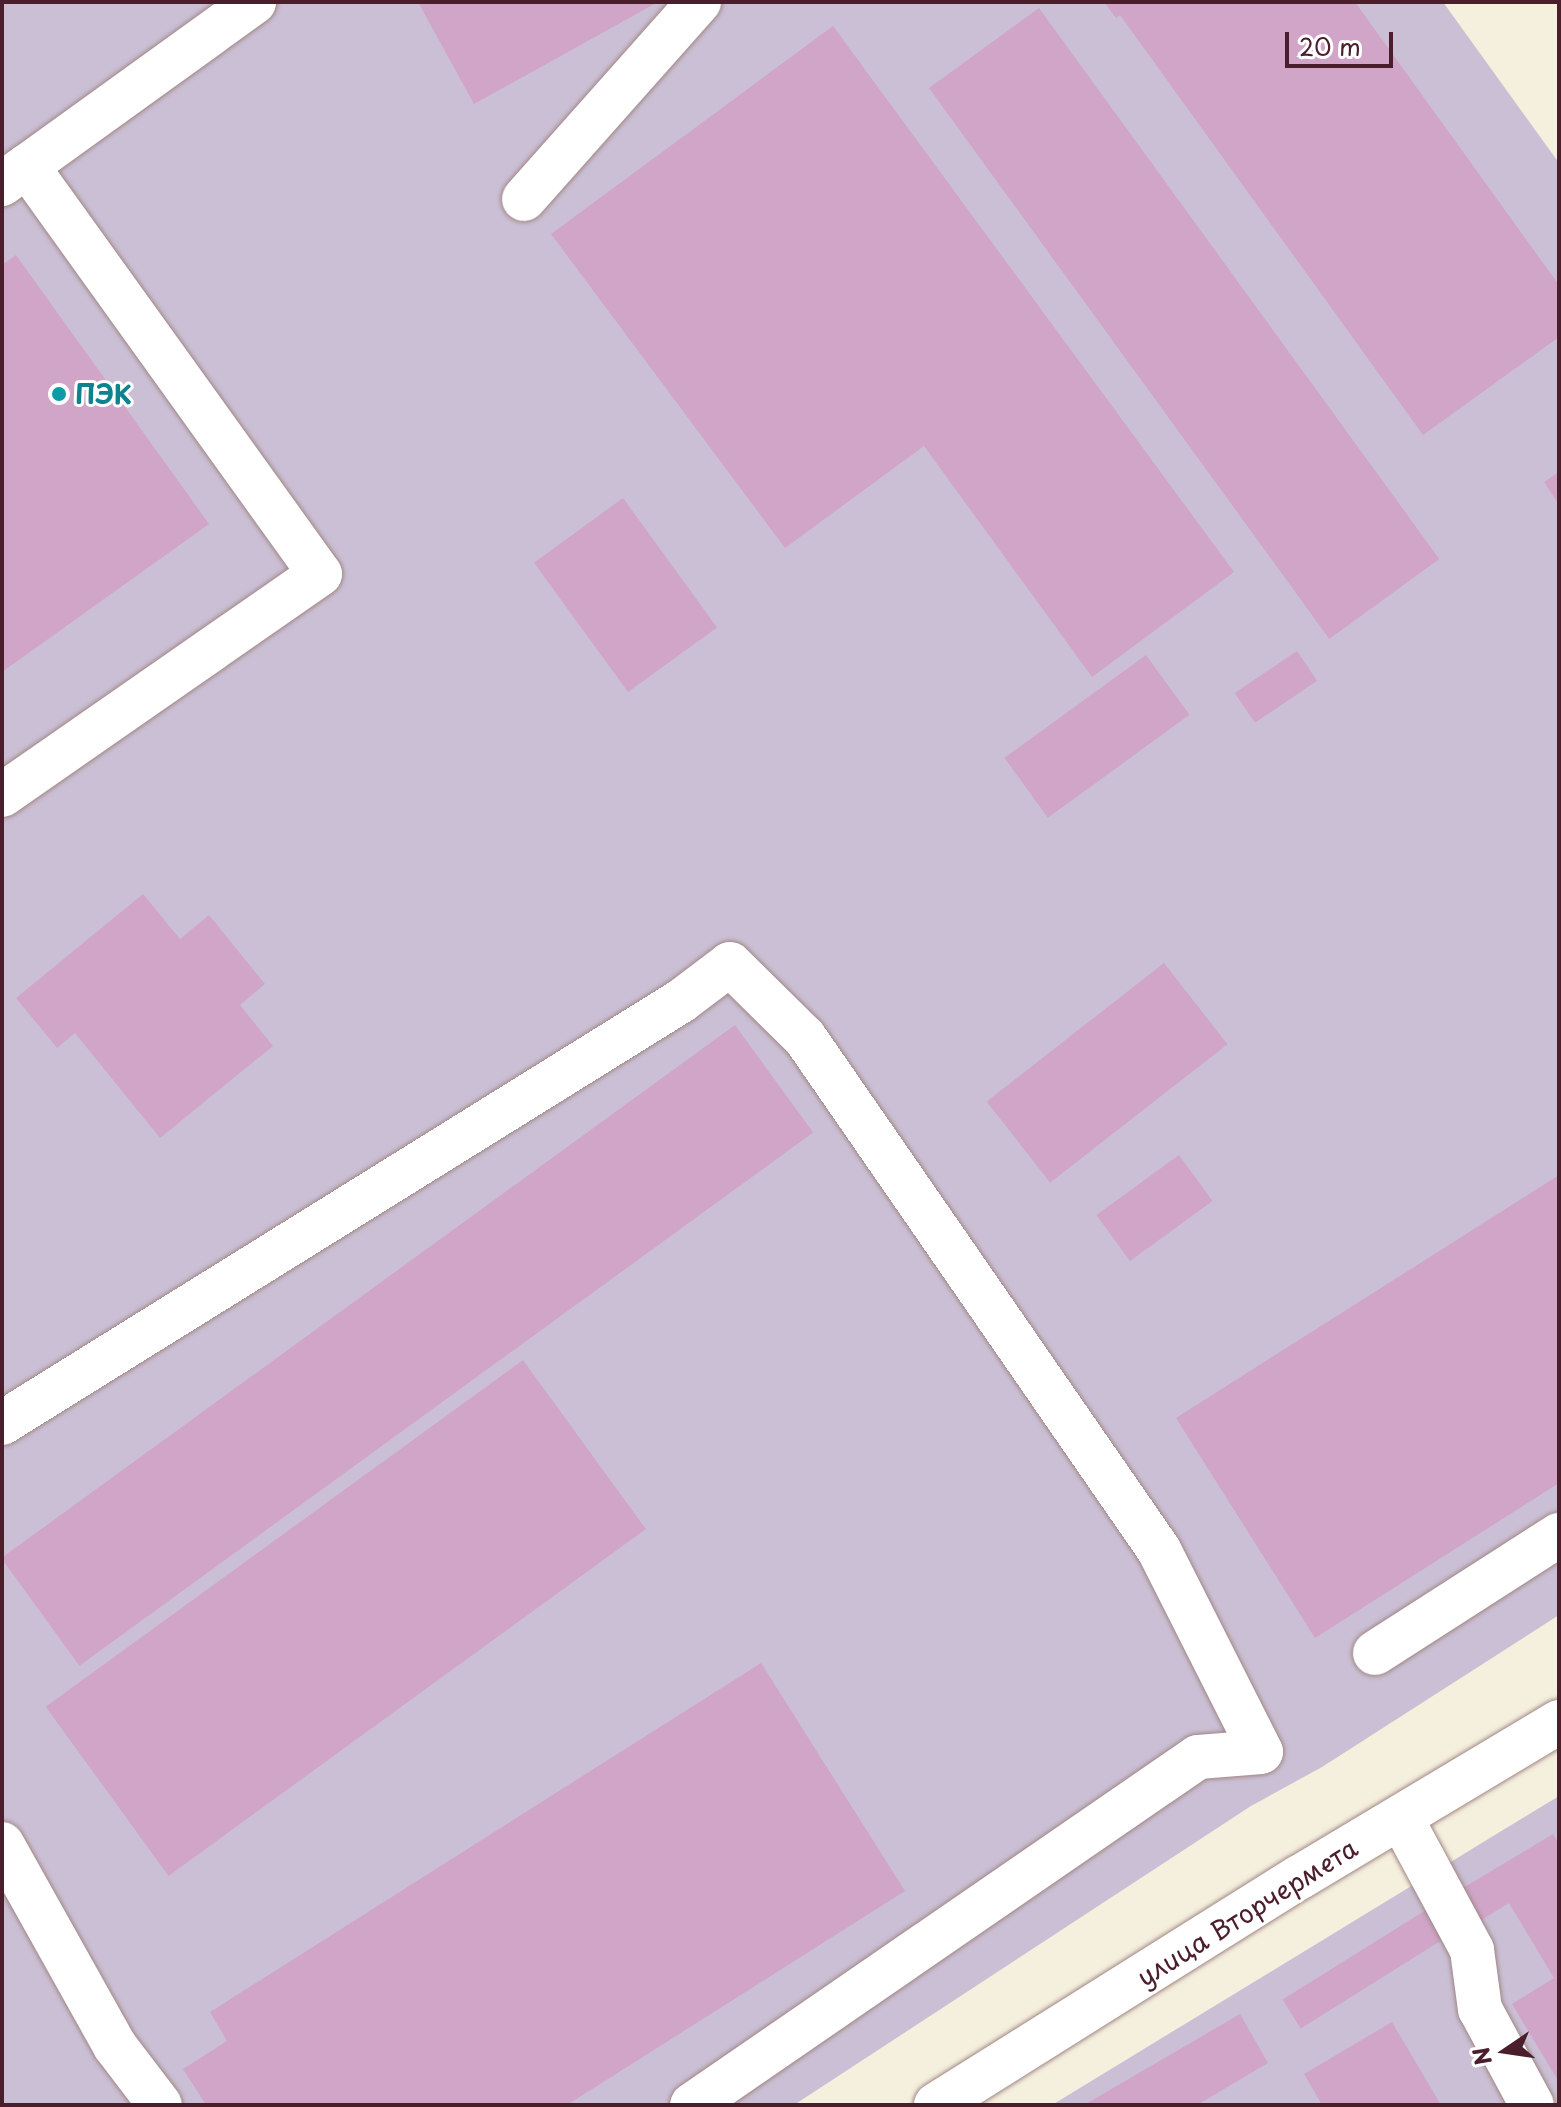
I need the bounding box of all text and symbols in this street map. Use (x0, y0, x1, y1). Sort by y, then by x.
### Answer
scale bar (1289, 16, 1397, 66)
text: 20 m (1299, 28, 1361, 64)
place label: ПЭК (75, 378, 132, 410)
marker: ПЭК (50, 385, 68, 403)
street label: улица Вторчермета (1131, 1831, 1363, 1993)
north arrow (1465, 2011, 1545, 2091)
text: N (1463, 2044, 1499, 2069)

